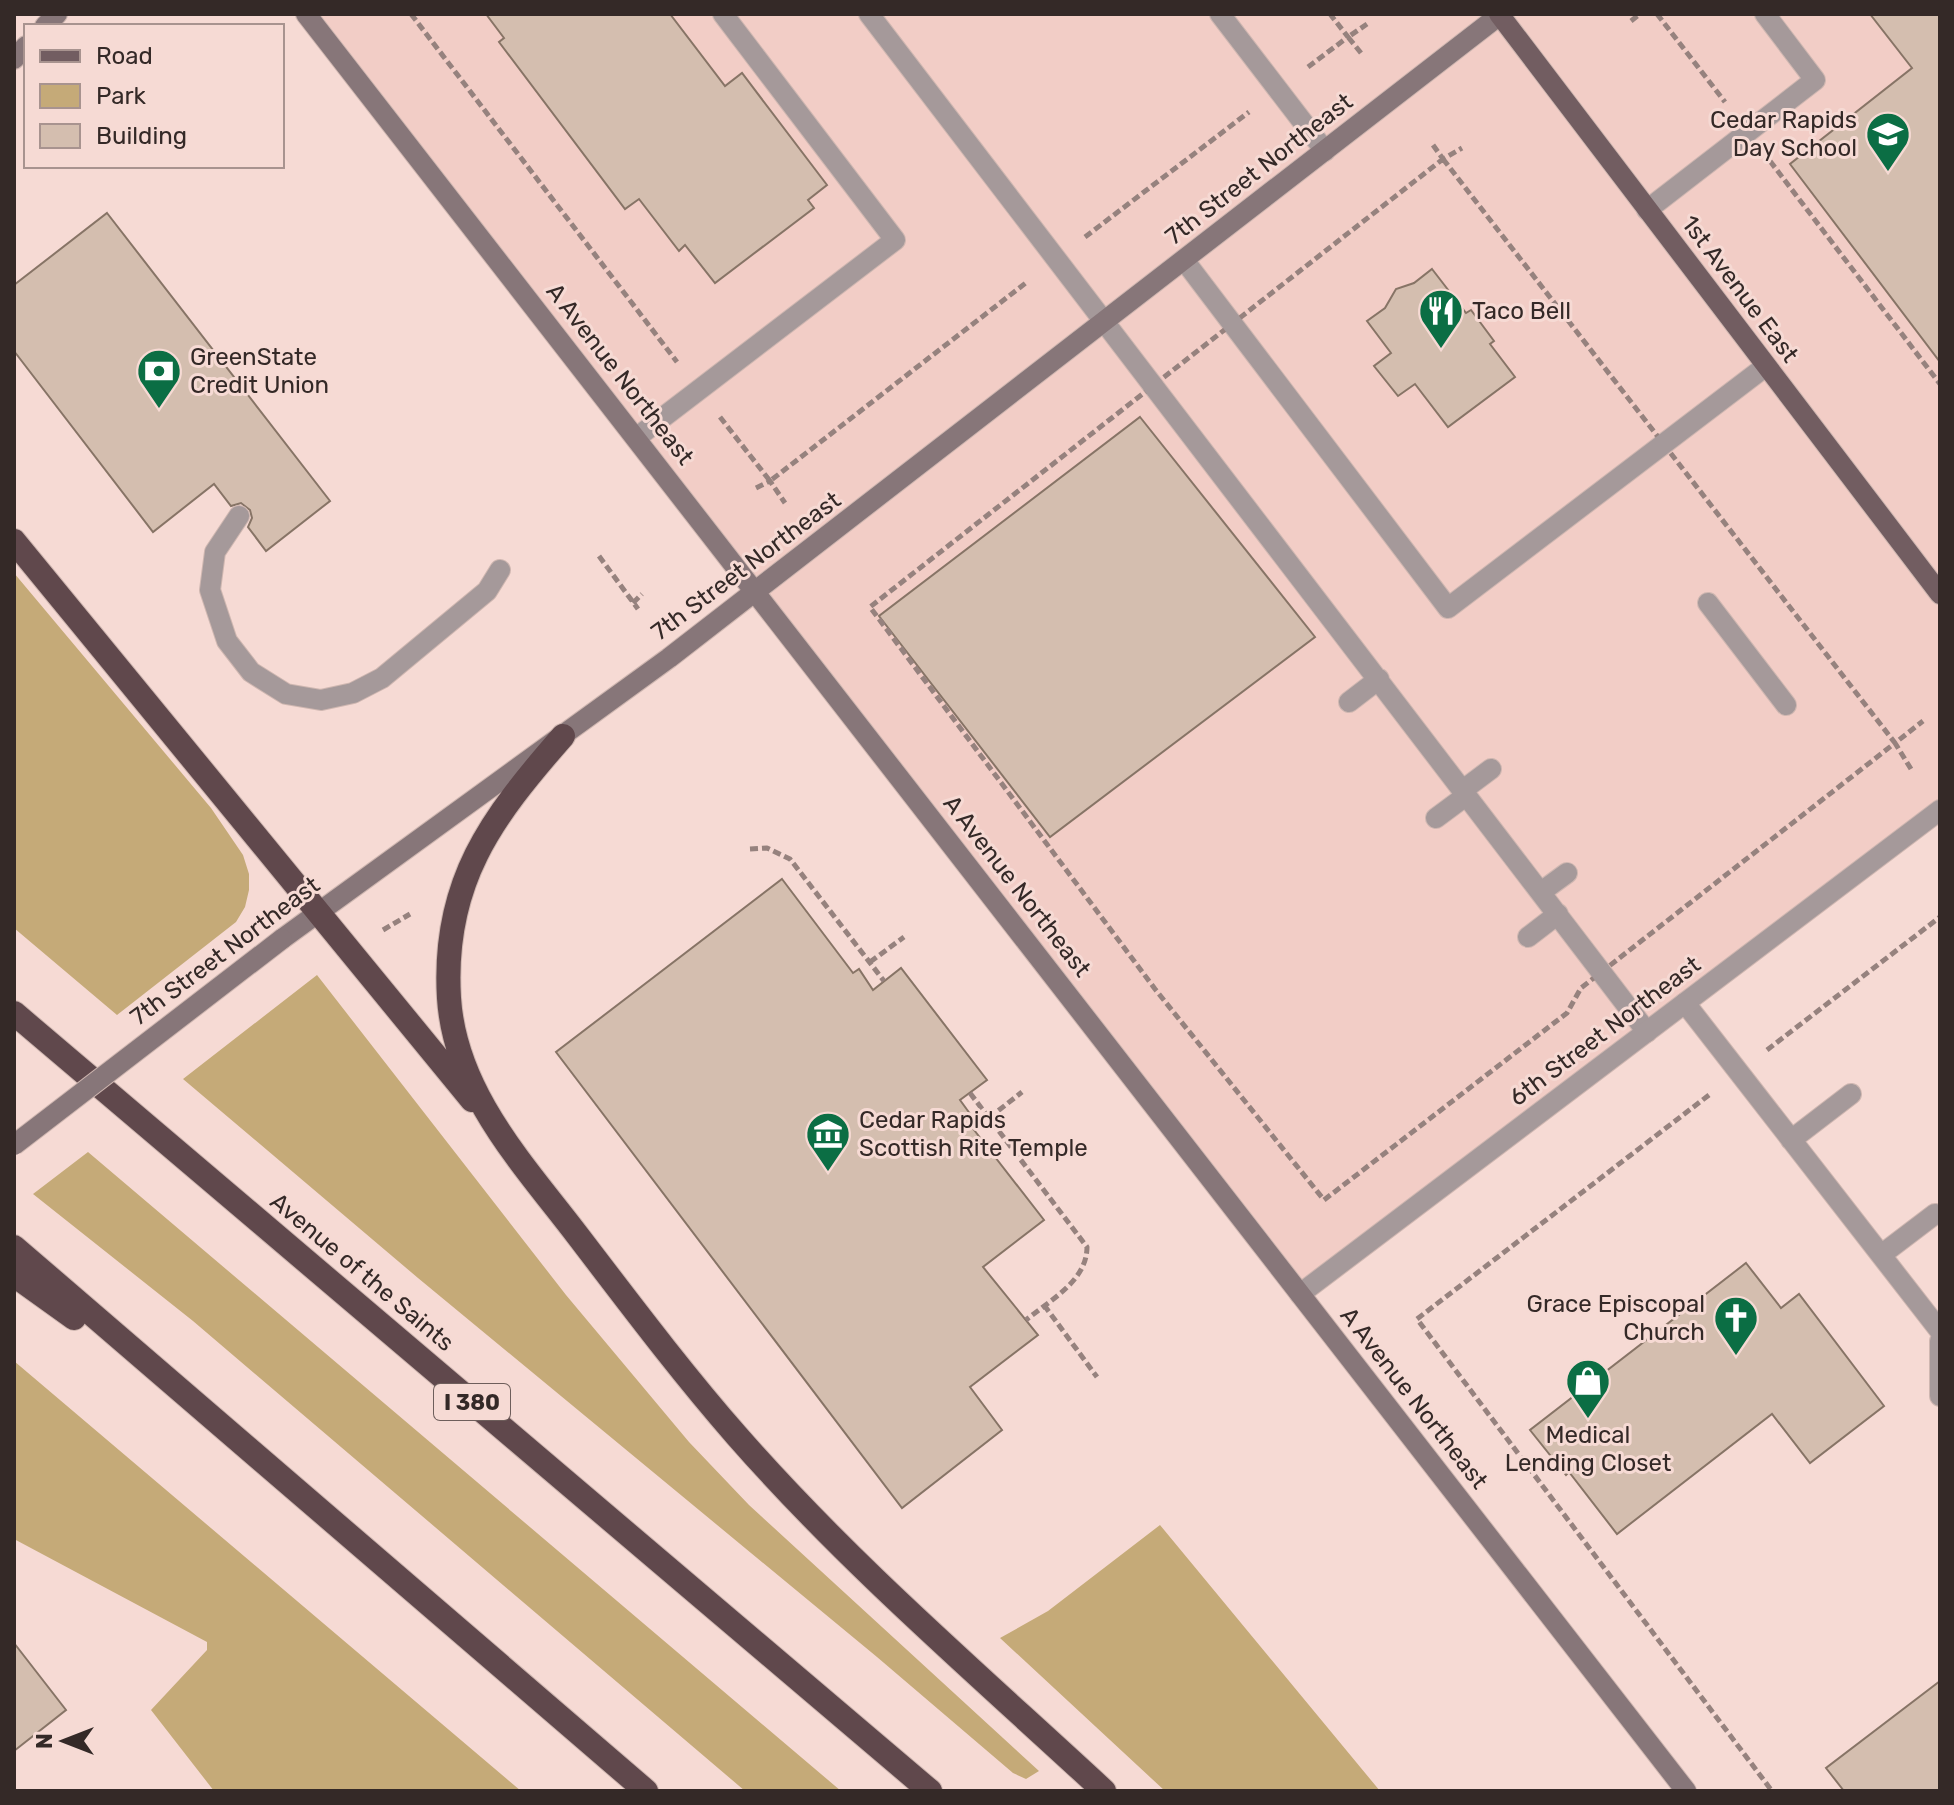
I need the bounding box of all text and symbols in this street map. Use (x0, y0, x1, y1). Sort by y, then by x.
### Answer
legend (24, 24, 284, 168)
text: Road (96, 42, 153, 70)
text: Park (96, 82, 147, 110)
street label: 7th Street Northeast (1160, 87, 1358, 251)
place label: Cedar Rapids Day School (1710, 106, 1857, 162)
school or university icon: Cedar Rapids Day School (1864, 110, 1912, 173)
text: Building (96, 122, 187, 150)
street label: 1st Avenue East (1676, 210, 1804, 368)
street label: A Avenue Northeast (540, 278, 700, 470)
restaurant icon: Taco Bell (1417, 287, 1465, 350)
place label: Taco Bell (1472, 297, 1571, 325)
place label: GreenState Credit Union (190, 343, 329, 399)
bank icon: GreenState Credit Union (135, 347, 183, 410)
street label: 7th Street Northeast (646, 486, 846, 646)
street label: A Avenue Northeast (937, 790, 1097, 982)
street label: 7th Street Northeast (125, 871, 325, 1031)
street label: 6th Street Northeast (1504, 950, 1706, 1112)
place label: Cedar Rapids Scottish Rite Temple (859, 1106, 1088, 1162)
museum icon: Cedar Rapids Scottish Rite Temple (804, 1110, 852, 1173)
street label: Avenue of the Saints (265, 1187, 459, 1357)
place label: Grace Episcopal Church (1527, 1290, 1705, 1346)
church icon: Grace Episcopal Church (1712, 1294, 1760, 1357)
street label: A Avenue Northeast (1334, 1302, 1494, 1494)
shop icon: Medical Lending Closet (1564, 1357, 1612, 1420)
road number: I 380 (434, 1384, 510, 1420)
place label: Medical Lending Closet (1505, 1421, 1671, 1477)
north arrow (24, 1701, 104, 1781)
text: N (31, 1733, 58, 1749)

